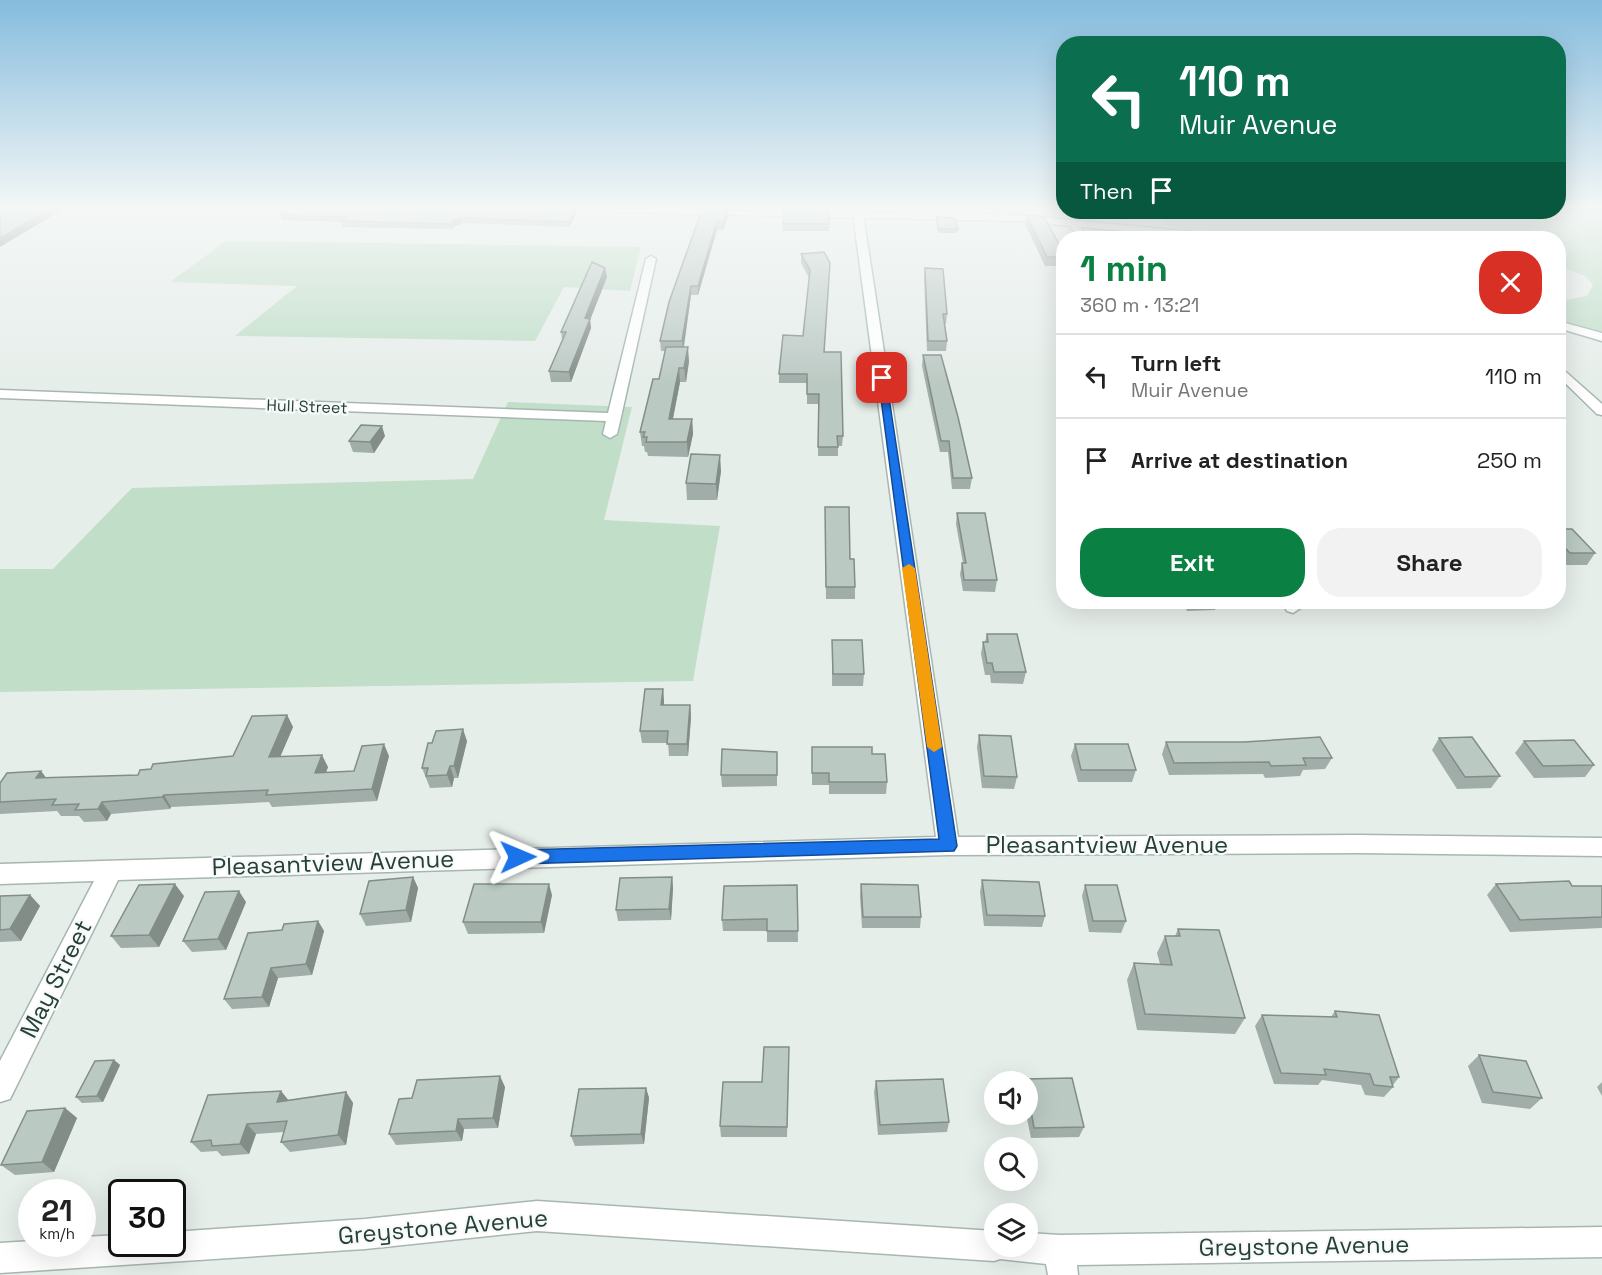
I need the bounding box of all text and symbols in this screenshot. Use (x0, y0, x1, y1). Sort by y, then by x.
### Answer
text: 110 m (1179, 55, 1291, 108)
icon: left (1080, 60, 1158, 138)
text: Muir Avenue (1179, 107, 1338, 142)
icon: arrive (1145, 174, 1178, 207)
text: Then (1080, 177, 1133, 205)
text: 1 min (1080, 246, 1168, 292)
button: close (1479, 251, 1542, 314)
text: 360 m · 13:21 (1080, 292, 1199, 318)
text: Turn left (1131, 349, 1221, 377)
pin (856, 352, 907, 403)
icon: left (1080, 360, 1113, 393)
icon: arrive (865, 361, 898, 394)
text: 110 m (1485, 362, 1542, 390)
text: Muir Avenue (1131, 377, 1249, 403)
street label: Hull Street (266, 395, 348, 418)
icon: arrive (1080, 444, 1113, 477)
text: Arrive at destination (1131, 446, 1348, 474)
text: 250 m (1477, 446, 1542, 474)
button: Exit (1080, 528, 1305, 597)
button: Share (1317, 528, 1542, 597)
position arrow (486, 825, 550, 889)
street label: Pleasantview Avenue (986, 829, 1228, 860)
street label: Pleasantview Avenue (211, 843, 455, 882)
street label: May Street (13, 915, 99, 1043)
map controls (984, 1071, 1038, 1257)
button: sound (984, 1071, 1038, 1125)
button: search (984, 1137, 1038, 1191)
speed limit sign: 30 (108, 1179, 186, 1257)
text: 21 (41, 1191, 73, 1230)
street label: Greystone Avenue (337, 1202, 549, 1251)
button: layers (984, 1203, 1038, 1257)
text: km/h (39, 1224, 75, 1243)
street label: Greystone Avenue (1198, 1228, 1410, 1263)

